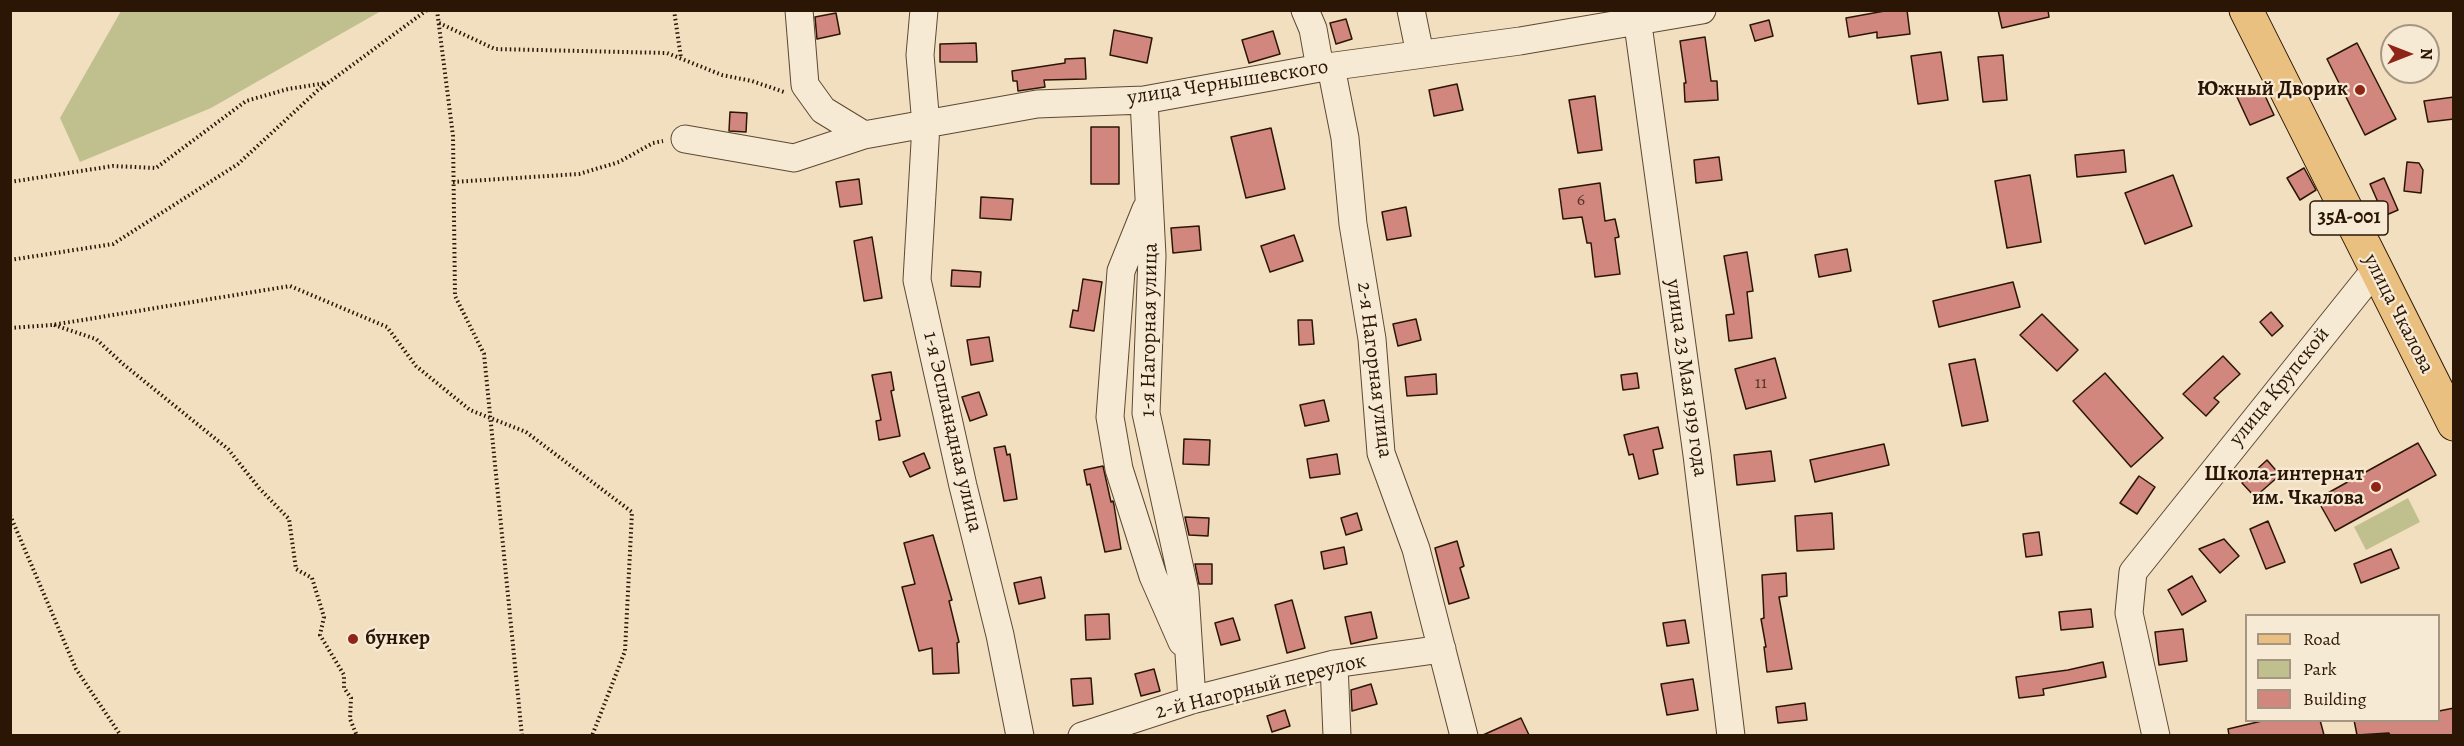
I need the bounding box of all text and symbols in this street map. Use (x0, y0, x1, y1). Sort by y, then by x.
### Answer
north arrow (2380, 24, 2440, 84)
text: N (2415, 48, 2437, 60)
street label: улица Чернышевского (1126, 55, 1330, 111)
place label: Южный Дворик (2197, 77, 2348, 103)
marker: Южный Дворик (2353, 83, 2367, 97)
house number: 6 (1577, 190, 1585, 212)
road number: 35А-001 (2310, 201, 2388, 235)
street label: 1-я Нагорная улица (1136, 243, 1164, 417)
street label: улица Чкалова (2357, 250, 2439, 378)
street label: улица 23 Мая 1919 года (1660, 278, 1712, 478)
street label: 2-я Нагорная улица (1351, 281, 1397, 459)
street label: улица Крупской (2224, 323, 2336, 451)
street label: 1-я Эспланадная улица (917, 329, 987, 535)
house number: 11 (1755, 373, 1767, 395)
place label: Школа-интернат им. Чкалова (2204, 462, 2364, 512)
marker: Школа-интернат им. Чкалова (2369, 480, 2383, 494)
legend (2245, 614, 2440, 722)
place label: бункер (365, 626, 430, 652)
text: Road (2303, 627, 2340, 651)
marker: бункер (346, 632, 360, 646)
street label: 2-й Нагорный переулок (1153, 649, 1369, 725)
text: Park (2303, 657, 2337, 681)
text: Building (2303, 687, 2367, 711)

